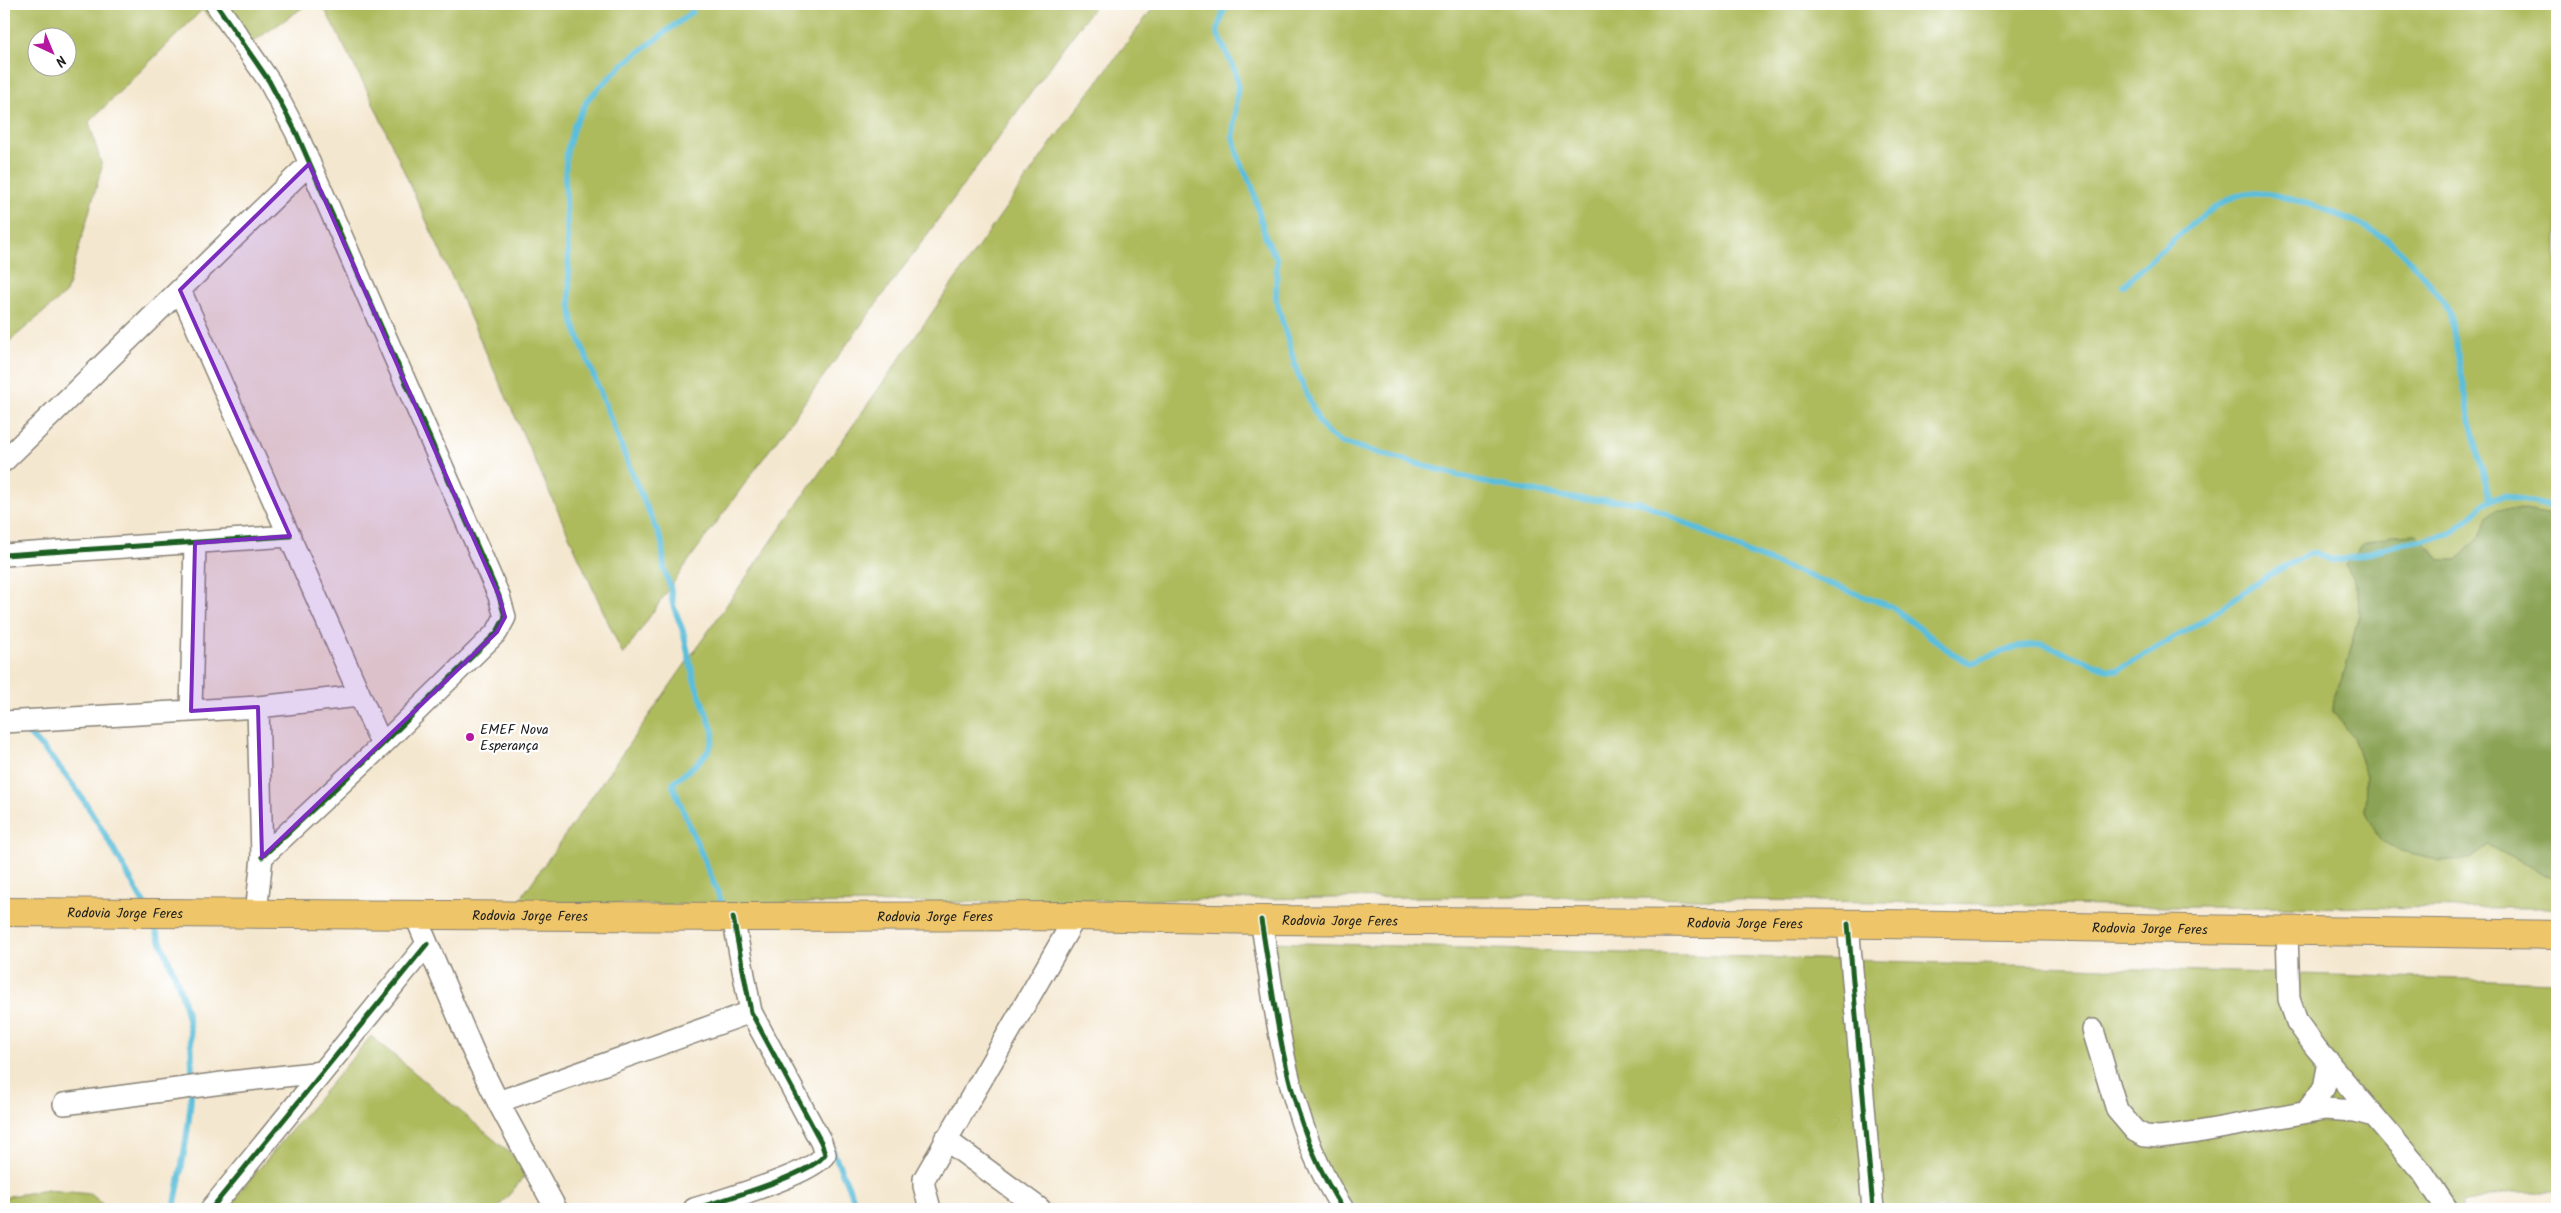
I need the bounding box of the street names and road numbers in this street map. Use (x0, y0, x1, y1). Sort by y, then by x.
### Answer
street label: Rodovia Jorge Feres (67, 902, 183, 925)
street label: Rodovia Jorge Feres (472, 905, 588, 928)
street label: Rodovia Jorge Feres (877, 906, 993, 929)
street label: Rodovia Jorge Feres (1282, 910, 1398, 933)
street label: Rodovia Jorge Feres (1687, 913, 1803, 935)
street label: Rodovia Jorge Feres (2092, 917, 2208, 941)

